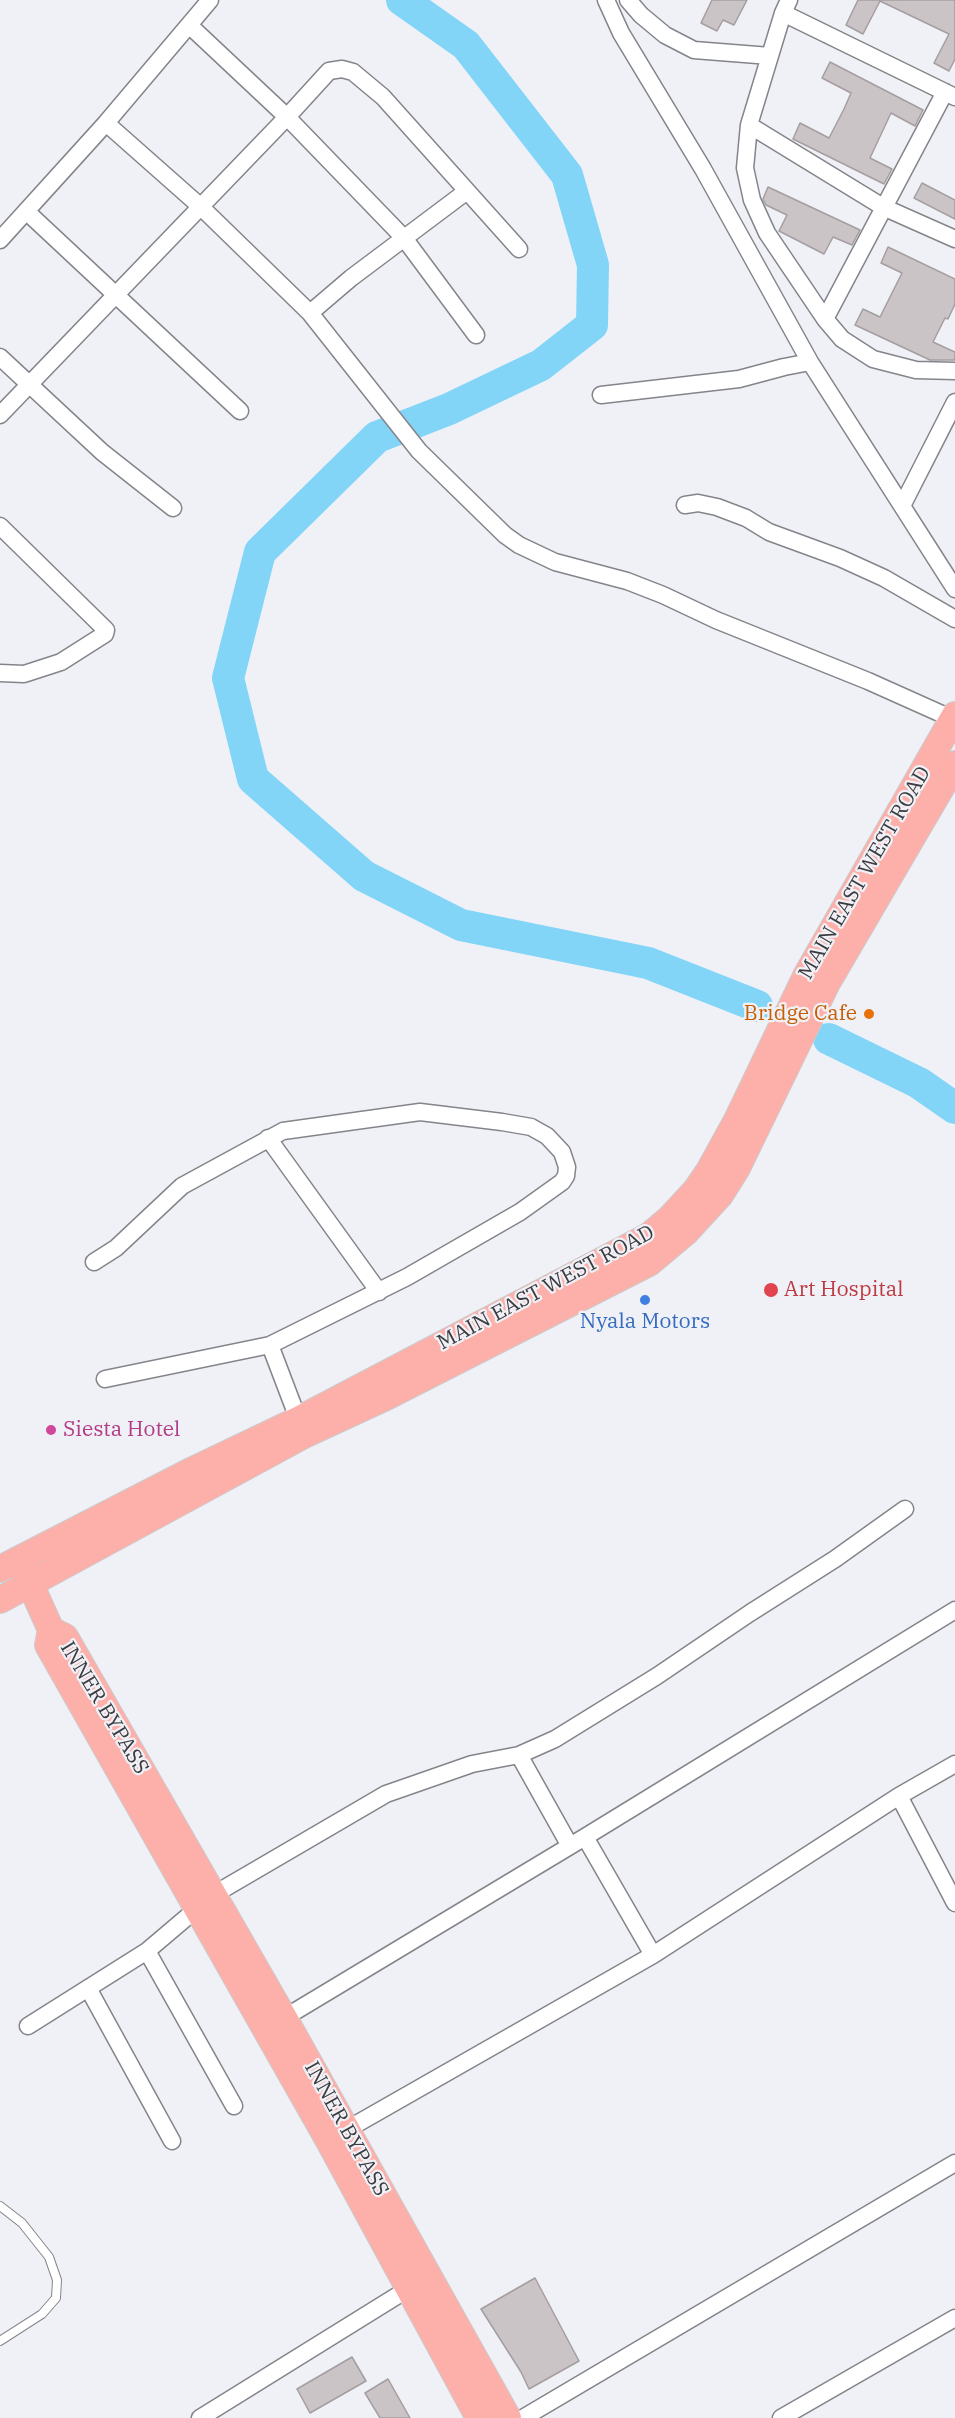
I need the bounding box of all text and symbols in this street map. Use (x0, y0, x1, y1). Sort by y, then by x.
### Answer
street label: MAIN EAST WEST ROAD (794, 762, 936, 984)
place label: Bridge Cafe (744, 1001, 857, 1027)
marker: Bridge Cafe (862, 1007, 876, 1021)
street label: MAIN EAST WEST ROAD (433, 1220, 659, 1356)
place label: Art Hospital (784, 1277, 903, 1303)
marker: Art Hospital (762, 1281, 780, 1299)
marker: Nyala Motors (638, 1293, 652, 1307)
place label: Nyala Motors (580, 1309, 710, 1335)
place label: Siesta Hotel (63, 1417, 180, 1443)
marker: Siesta Hotel (44, 1423, 58, 1437)
street label: INNER BYPASS (54, 1637, 154, 1779)
street label: INNER BYPASS (299, 2057, 393, 2201)

